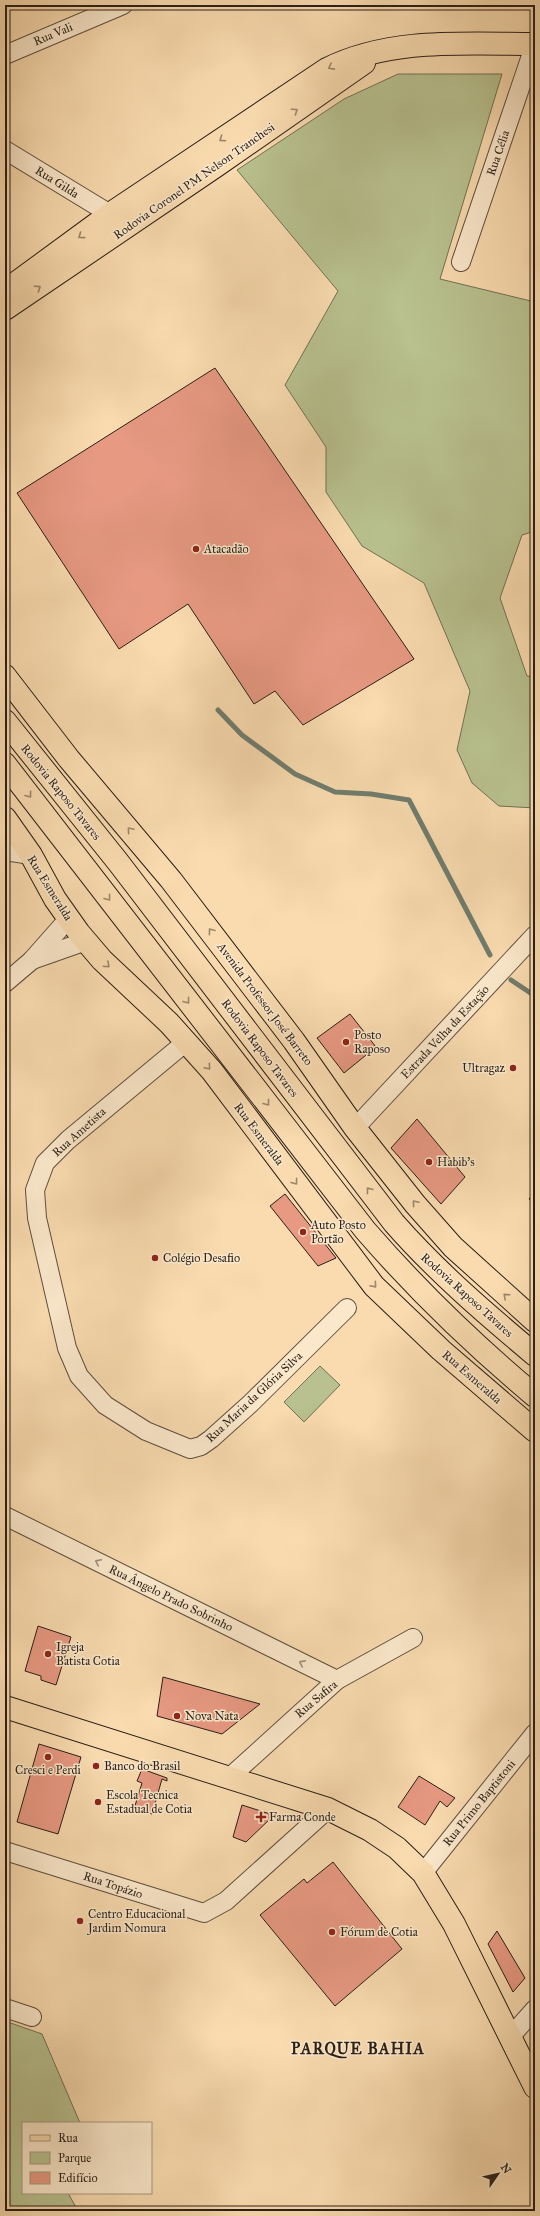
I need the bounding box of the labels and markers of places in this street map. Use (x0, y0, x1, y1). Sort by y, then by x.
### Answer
place label: Atacadão (203, 542, 249, 556)
marker: Atacadão (191, 544, 201, 554)
place label: Posto Raposo (354, 1028, 390, 1056)
marker: Posto Raposo (341, 1037, 351, 1047)
place label: Ultragaz (462, 1061, 505, 1076)
marker: Ultragaz (508, 1063, 518, 1073)
place label: Habib's (437, 1155, 475, 1169)
marker: Habib's (424, 1157, 434, 1167)
place label: Auto Posto Portão (310, 1218, 366, 1246)
marker: Auto Posto Portão (298, 1227, 308, 1237)
place label: Colégio Desafio (163, 1251, 240, 1266)
marker: Colégio Desafio (150, 1253, 160, 1263)
place label: Igreja Batista Cotia (56, 1640, 121, 1668)
marker: Igreja Batista Cotia (43, 1649, 53, 1659)
place label: Nova Nata (185, 1709, 240, 1723)
marker: Nova Nata (172, 1711, 182, 1721)
marker: Cresci e Perdi (43, 1752, 53, 1762)
place label: Banco do Brasil (104, 1759, 181, 1773)
marker: Banco do Brasil (91, 1761, 101, 1771)
place label: Cresci e Perdi (15, 1763, 82, 1777)
place label: Escola Tecnica Estadual de Cotia (106, 1788, 193, 1816)
marker: Escola Tecnica Estadual de Cotia (93, 1797, 103, 1807)
place label: Farma Conde (269, 1810, 336, 1824)
marker: Farma Conde (256, 1812, 266, 1822)
place label: Centro Educacional Jardim Nomura (86, 1907, 186, 1936)
marker: Centro Educacional Jardim Nomura (75, 1916, 85, 1926)
place label: Fórum de Cotia (340, 1925, 419, 1939)
marker: Fórum de Cotia (327, 1927, 337, 1937)

